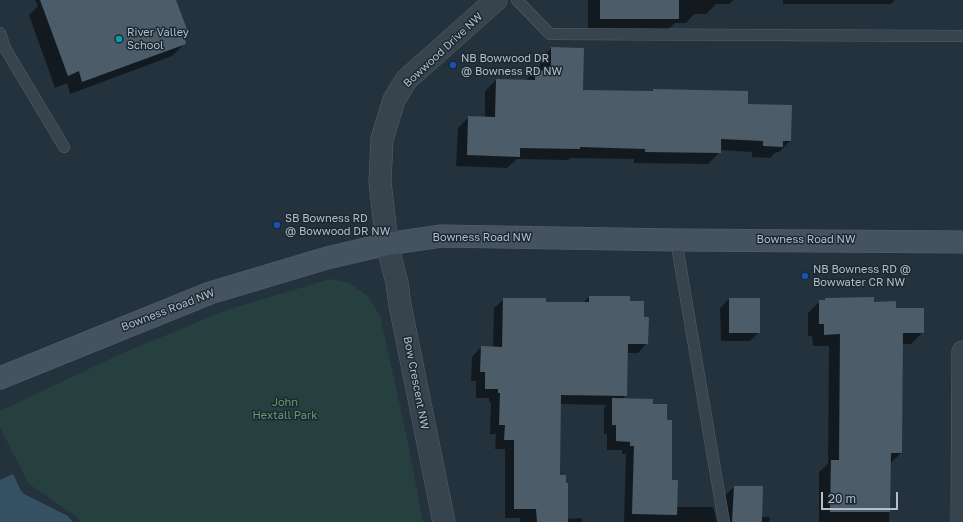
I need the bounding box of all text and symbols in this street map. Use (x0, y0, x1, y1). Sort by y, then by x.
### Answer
street label: Bowwood Drive NW (401, 10, 485, 90)
place label: River Valley School (127, 26, 189, 52)
marker: River Valley School (114, 34, 124, 44)
place label: NB Bowwood DR @ Bowness RD NW (461, 52, 562, 78)
marker: NB Bowwood DR @ Bowness RD NW (448, 60, 458, 70)
place label: SB Bowness RD @ Bowwood DR NW (285, 212, 390, 238)
marker: SB Bowness RD @ Bowwood DR NW (272, 220, 282, 230)
street label: Bowness Road NW (433, 231, 531, 245)
street label: Bowness Road NW (757, 233, 855, 247)
place label: NB Bowness RD @ Bowwater CR NW (813, 263, 911, 289)
marker: NB Bowness RD @ Bowwater CR NW (800, 271, 810, 281)
street label: Bowness Road NW (119, 286, 217, 334)
street label: Bow Crescent NW (401, 335, 431, 431)
park label: John Hextall Park (252, 396, 318, 422)
scale bar (823, 484, 900, 510)
text: 20 m (828, 491, 856, 506)

